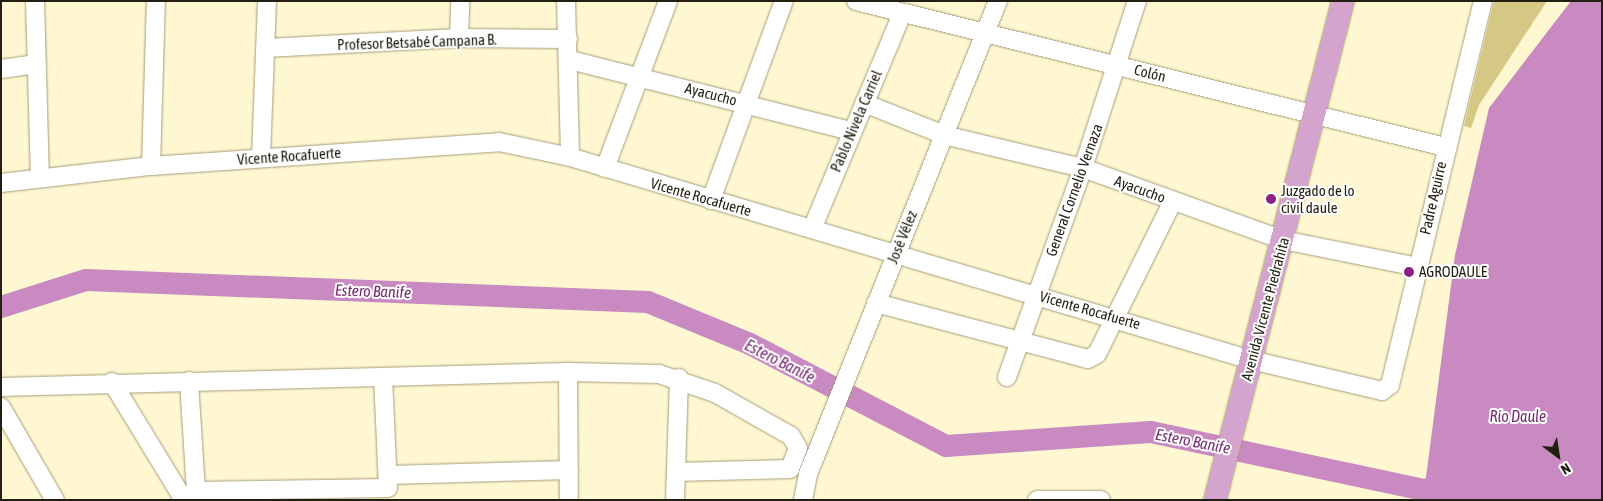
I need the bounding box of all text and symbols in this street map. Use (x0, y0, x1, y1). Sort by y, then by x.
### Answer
street label: Profesor Betsabé Campana B. (337, 30, 497, 54)
street label: Colón (1132, 60, 1168, 86)
street label: Pablo Nivela Carriel (826, 67, 886, 175)
street label: Ayacucho (683, 79, 739, 109)
street label: General Cornelio Vernaza (1042, 121, 1106, 259)
street label: Vicente Rocafuerte (237, 143, 341, 169)
street label: Padre Aguirre (1416, 160, 1450, 236)
street label: Ayacucho (1112, 171, 1168, 207)
street label: Vicente Rocafuerte (649, 174, 753, 220)
place label: Juzgado de lo civil daule (1281, 181, 1355, 216)
marker: Juzgado de lo civil daule (1265, 193, 1277, 205)
street label: José Vélez (883, 208, 921, 266)
street label: Avenida Vicente Piedrahíta (1237, 235, 1293, 383)
place label: AGRODAULE (1419, 263, 1487, 281)
marker: AGRODAULE (1403, 266, 1415, 278)
water label: Estero Banife (335, 280, 411, 302)
street label: Vicente Rocafuerte (1038, 287, 1142, 333)
water label: Estero Banife (742, 335, 818, 387)
water label: Río Daule (1490, 406, 1546, 426)
water label: Estero Banife (1154, 424, 1232, 458)
north arrow (1533, 431, 1583, 481)
text: N (1558, 460, 1573, 478)

